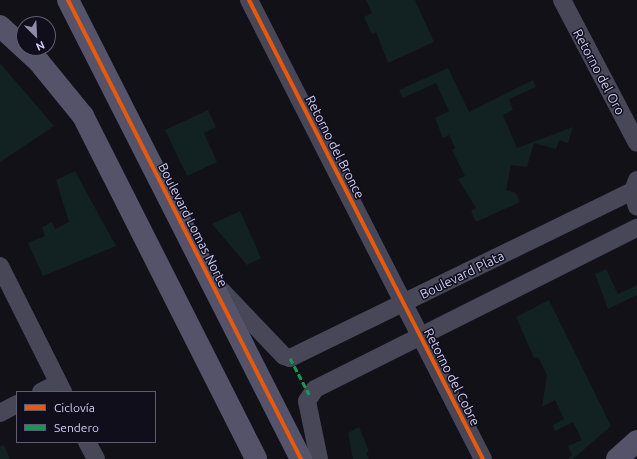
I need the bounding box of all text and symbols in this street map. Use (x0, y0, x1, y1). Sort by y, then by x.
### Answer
north arrow (16, 16, 56, 56)
street label: Retorno del Oro (570, 27, 628, 117)
text: N (34, 39, 47, 53)
street label: Retorno del Bronce (302, 93, 368, 201)
street label: Boulevard Lomas Norte (155, 160, 231, 290)
street label: Boulevard Plata (417, 248, 507, 302)
street label: Retorno del Cobre (421, 326, 483, 428)
legend (16, 391, 156, 443)
text: Ciclovía (54, 401, 95, 414)
text: Sendero (54, 421, 99, 434)

